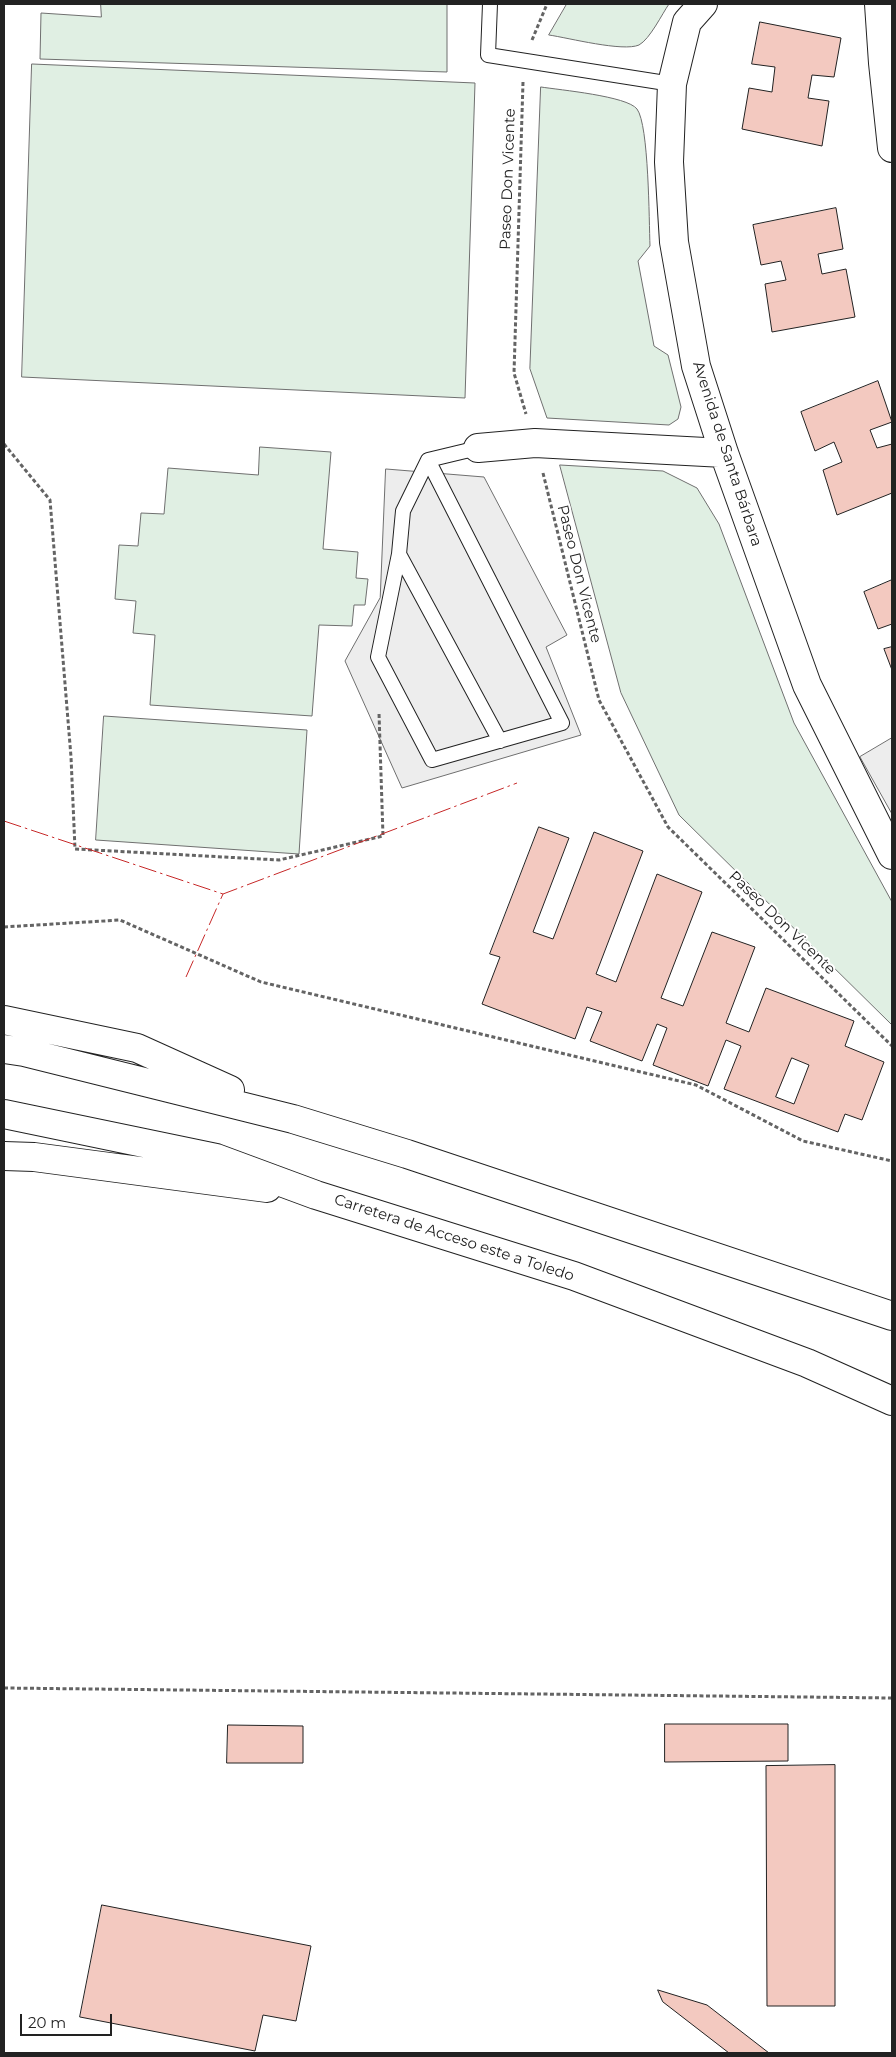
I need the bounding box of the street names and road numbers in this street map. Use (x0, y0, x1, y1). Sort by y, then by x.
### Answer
street label: Paseo Don Vicente (497, 108, 519, 250)
street label: Avenida de Santa Bárbara (689, 359, 765, 549)
street label: Paseo Don Vicente (553, 503, 605, 645)
street label: Paseo Don Vicente (725, 867, 839, 979)
street label: Carretera de Acceso este a Toledo (332, 1191, 576, 1285)

